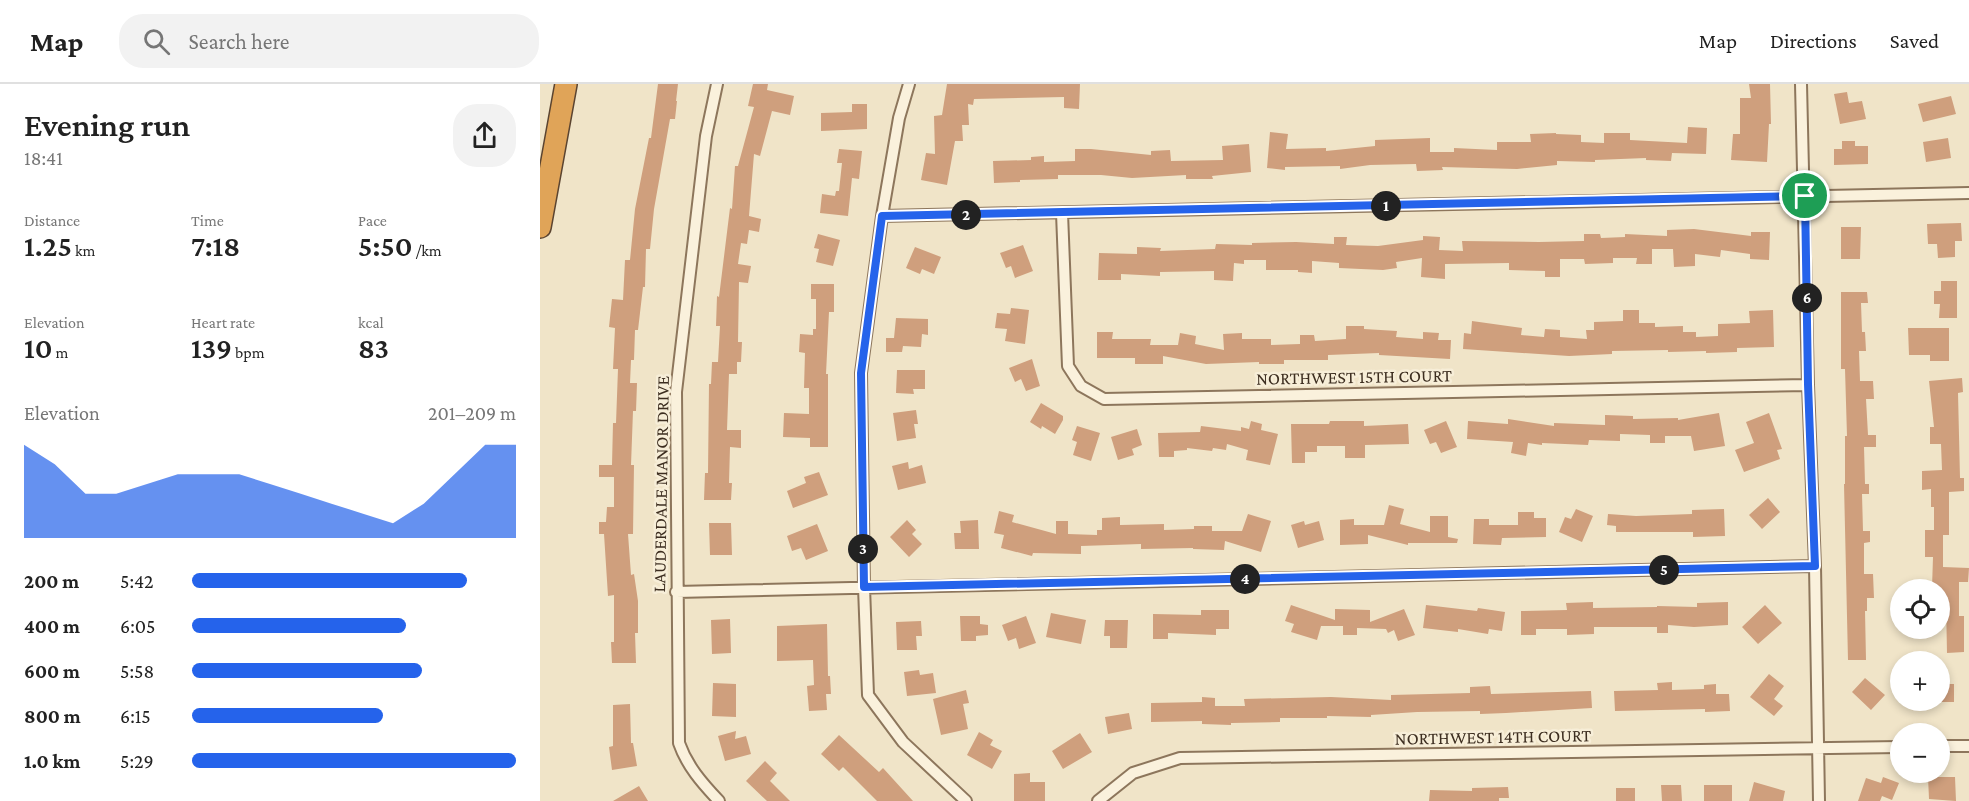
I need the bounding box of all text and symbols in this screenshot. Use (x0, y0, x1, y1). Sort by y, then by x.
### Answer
search box (119, 14, 539, 68)
icon: search (140, 25, 173, 58)
text: Map (30, 26, 83, 57)
text: Search here (188, 29, 289, 54)
text: Map (1699, 29, 1737, 53)
text: Directions (1770, 29, 1857, 53)
text: Saved (1890, 29, 1939, 53)
button: share (453, 104, 516, 167)
text: Evening run (24, 106, 190, 143)
text: 18:41 (24, 147, 63, 169)
pin (1779, 170, 1830, 221)
icon: arrive (1788, 179, 1821, 212)
pin: 1 (1371, 191, 1401, 221)
text: 1 (1383, 197, 1389, 214)
pin: 2 (951, 200, 981, 230)
text: 2 (962, 206, 970, 223)
text: Distance (24, 212, 80, 229)
text: Time (191, 212, 224, 229)
text: Pace (358, 212, 387, 229)
text: 1.25 (24, 229, 72, 262)
text: 7:18 (191, 229, 240, 262)
text: 5:50 (358, 229, 412, 262)
text: km (72, 242, 95, 259)
text: /km (412, 242, 442, 259)
pin: 6 (1792, 283, 1822, 313)
text: 6 (1803, 289, 1811, 306)
text: Elevation (24, 314, 85, 331)
text: Heart rate (191, 314, 255, 331)
text: kcal (358, 314, 384, 331)
text: 10 (24, 331, 52, 364)
text: 139 (191, 331, 232, 364)
text: 83 (358, 331, 389, 364)
text: m (52, 344, 68, 361)
text: bpm (232, 344, 265, 361)
street label: NORTHWEST 15TH COURT (1256, 365, 1452, 389)
street label: LAUDERDALE MANOR DRIVE (649, 375, 673, 592)
text: Elevation (24, 402, 100, 424)
text: 201–209 m (428, 402, 516, 424)
pin: 3 (848, 534, 878, 564)
text: 3 (859, 540, 867, 557)
pin: 5 (1649, 555, 1679, 585)
text: 5 (1660, 561, 1668, 578)
pin: 4 (1230, 564, 1260, 594)
text: 200 m (24, 570, 79, 592)
text: 5:42 (120, 570, 154, 592)
text: 4 (1241, 570, 1249, 587)
map controls (1890, 579, 1950, 783)
button: locate (1890, 579, 1950, 639)
text: 400 m (24, 615, 80, 637)
text: 6:05 (120, 615, 155, 637)
button: + (1890, 651, 1950, 711)
text: 600 m (24, 660, 80, 682)
text: 5:58 (120, 660, 154, 682)
text: 800 m (24, 705, 81, 727)
text: 6:15 (120, 705, 151, 727)
button: − (1890, 723, 1950, 783)
street label: NORTHWEST 14TH COURT (1395, 725, 1592, 749)
text: 1.0 km (24, 750, 80, 772)
text: 5:29 (120, 750, 154, 772)

